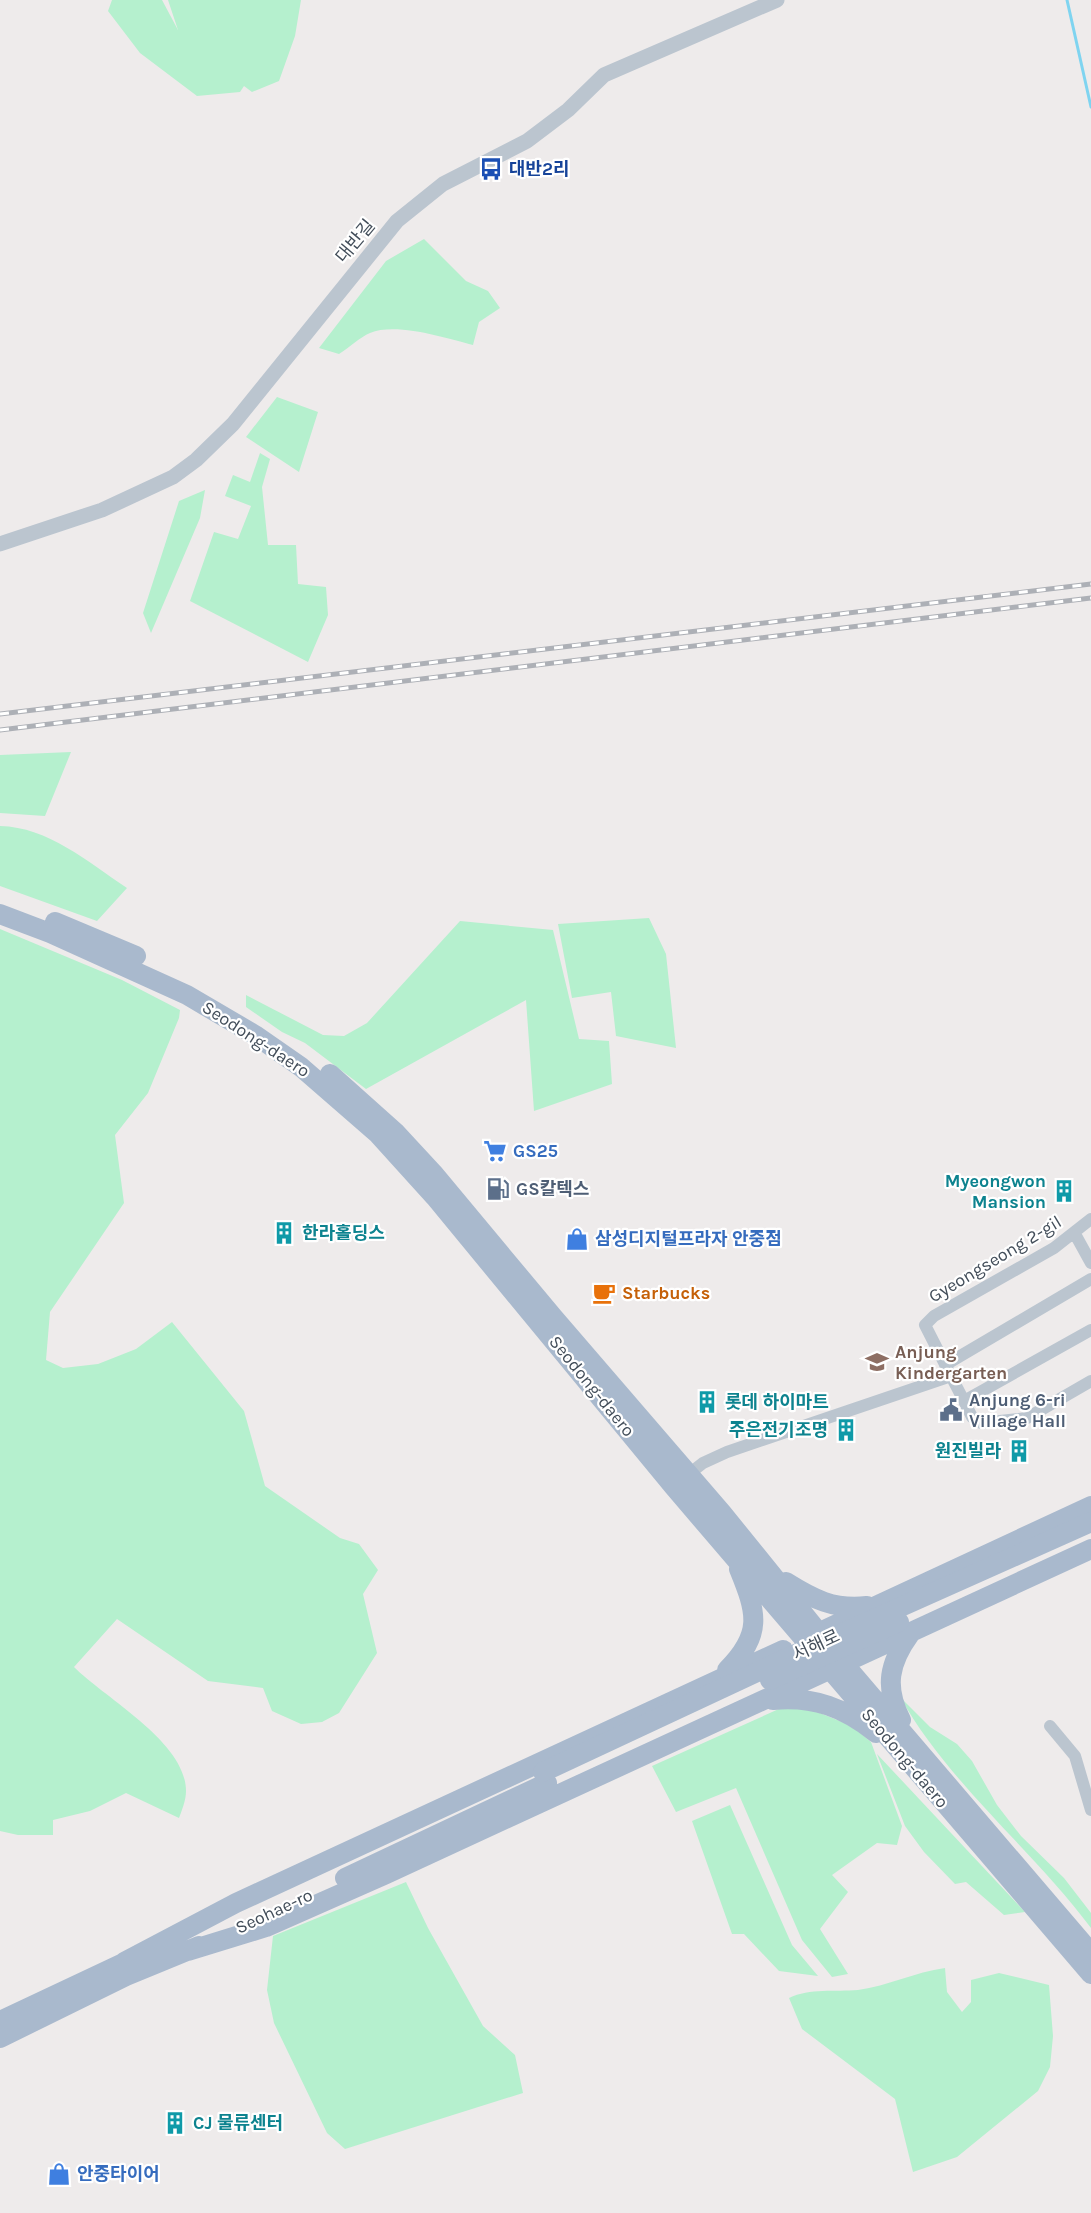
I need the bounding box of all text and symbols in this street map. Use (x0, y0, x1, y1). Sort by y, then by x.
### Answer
bus stop icon: 대반2리 (478, 156, 504, 182)
place label: 대반2리 (509, 158, 570, 180)
street label: 대반길 (331, 215, 379, 267)
street label: Seodong-daero (198, 996, 314, 1082)
supermarket icon: GS25 (482, 1138, 508, 1164)
place label: GS25 (513, 1140, 558, 1162)
place label: Myeongwon Mansion (945, 1170, 1046, 1213)
fuel station icon: GS칼텍스 (485, 1176, 511, 1202)
place label: GS칼텍스 (516, 1178, 589, 1200)
building icon: Myeongwon Mansion (1051, 1178, 1077, 1204)
street label: Gyeongseong 2-gil (925, 1211, 1065, 1307)
building icon: 한라홀딩스 (271, 1220, 297, 1246)
place label: 한라홀딩스 (302, 1222, 385, 1244)
shop icon: 삼성디지털프라자 안중점 (564, 1226, 590, 1252)
place label: 삼성디지털프라자 안중점 (595, 1228, 782, 1250)
cafe icon: Starbucks (591, 1280, 617, 1306)
place label: Starbucks (622, 1282, 710, 1304)
street label: Seodong-daero (544, 1331, 640, 1441)
place label: Anjung Kindergarten (895, 1341, 1007, 1384)
school or university icon: Anjung Kindergarten (864, 1349, 890, 1375)
building icon: 롯데 하이마트 (694, 1389, 720, 1415)
place label: Anjung 6-ri Village Hall (969, 1389, 1066, 1432)
place label: 롯데 하이마트 (725, 1391, 829, 1413)
public building icon: Anjung 6-ri Village Hall (938, 1397, 964, 1423)
building icon: 주은전기조명 (833, 1417, 859, 1443)
place label: 주은전기조명 (729, 1419, 828, 1441)
building icon: 원진빌라 (1006, 1438, 1032, 1464)
place label: 원진빌라 (935, 1440, 1001, 1462)
street label: 서해로 (789, 1625, 843, 1665)
street label: Seodong-daero (857, 1703, 953, 1813)
street label: Seohae-ro (232, 1884, 316, 1938)
building icon: CJ 물류센터 (162, 2110, 188, 2136)
place label: CJ 물류센터 (193, 2112, 283, 2134)
shop icon: 안중타이어 (46, 2161, 72, 2187)
place label: 안중타이어 (77, 2163, 160, 2185)

